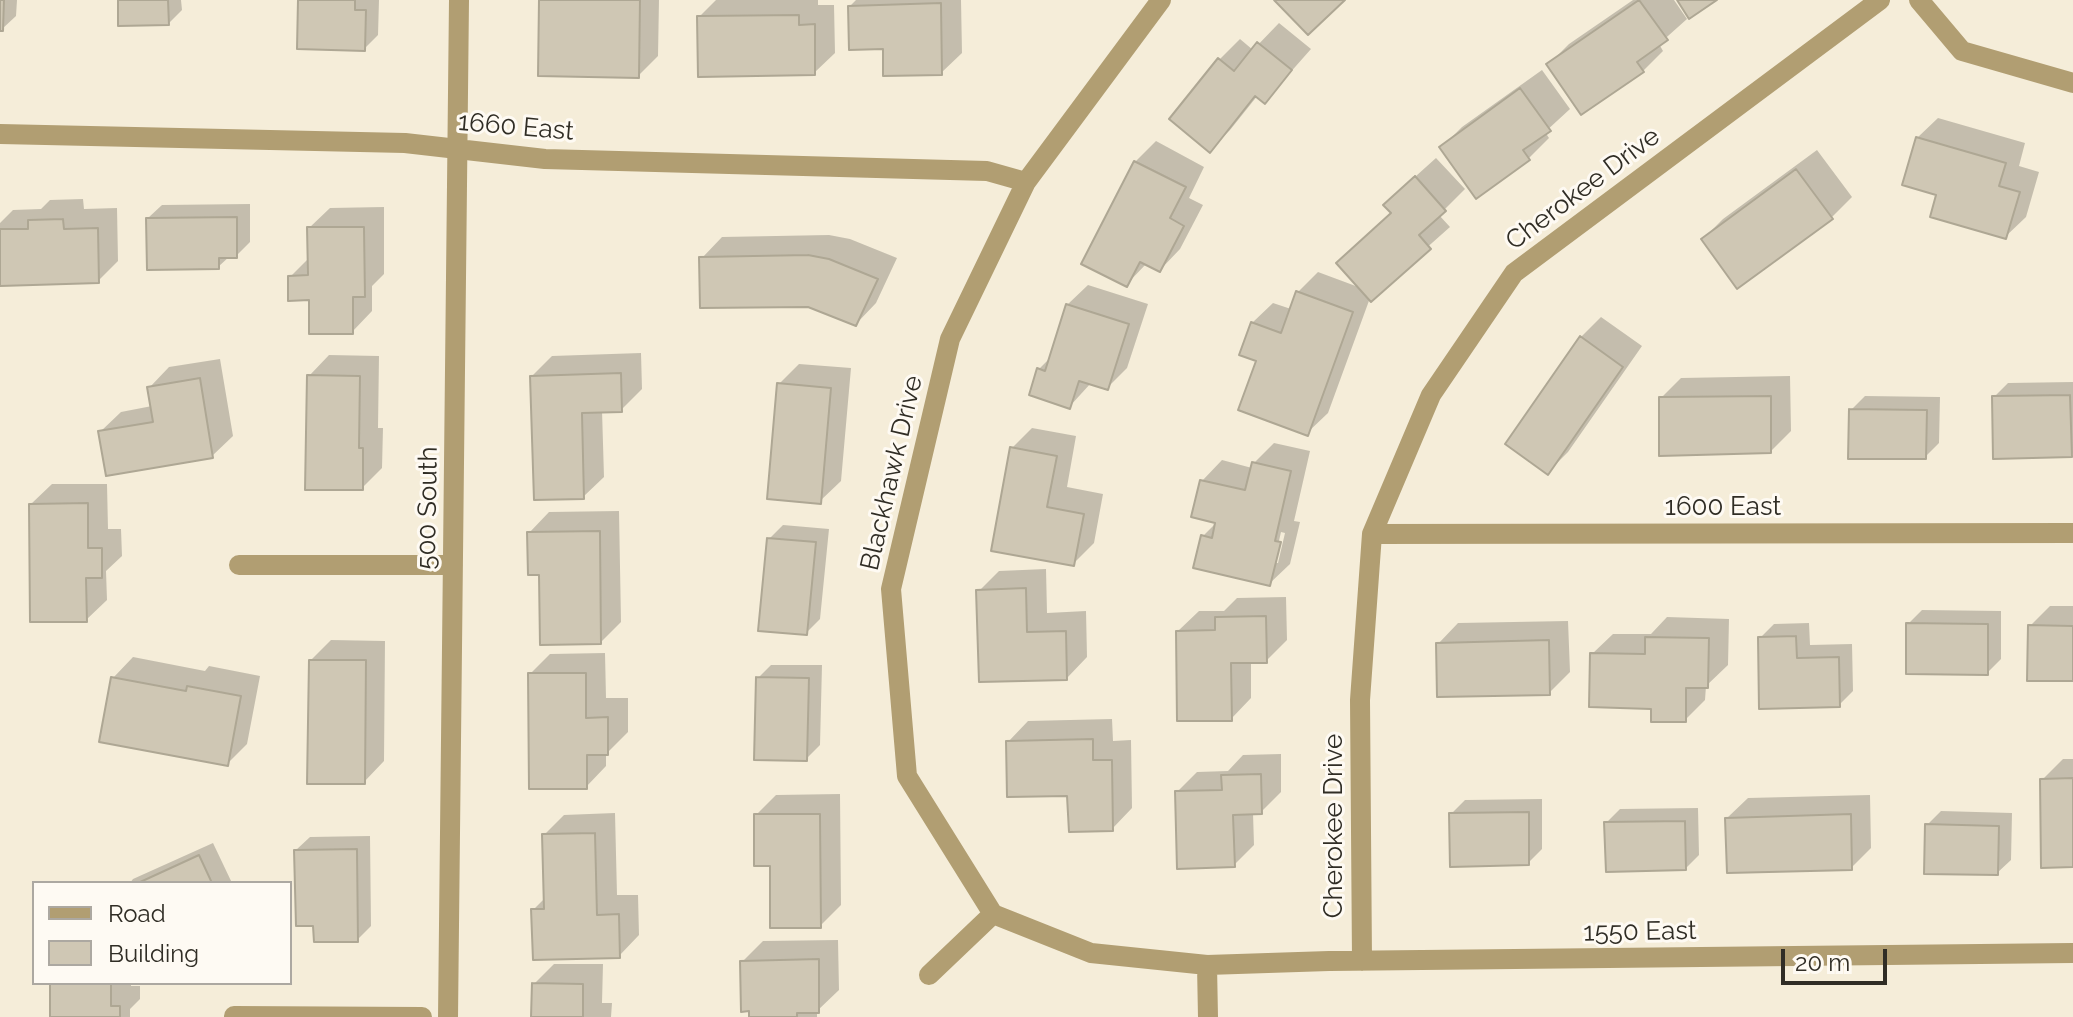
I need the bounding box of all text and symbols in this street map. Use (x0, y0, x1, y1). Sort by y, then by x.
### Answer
street label: 1660 East (457, 106, 575, 148)
street label: Cherokee Drive (1500, 121, 1666, 257)
street label: Blackhawk Drive (854, 372, 930, 574)
street label: 500 South (411, 446, 445, 570)
street label: 1600 East (1665, 491, 1781, 523)
street label: Cherokee Drive (1318, 734, 1350, 918)
legend (32, 881, 292, 985)
text: Road (108, 899, 166, 928)
street label: 1550 East (1583, 915, 1697, 949)
scale bar (1785, 933, 1891, 983)
text: Building (108, 939, 199, 968)
text: 20 m (1795, 948, 1850, 977)

